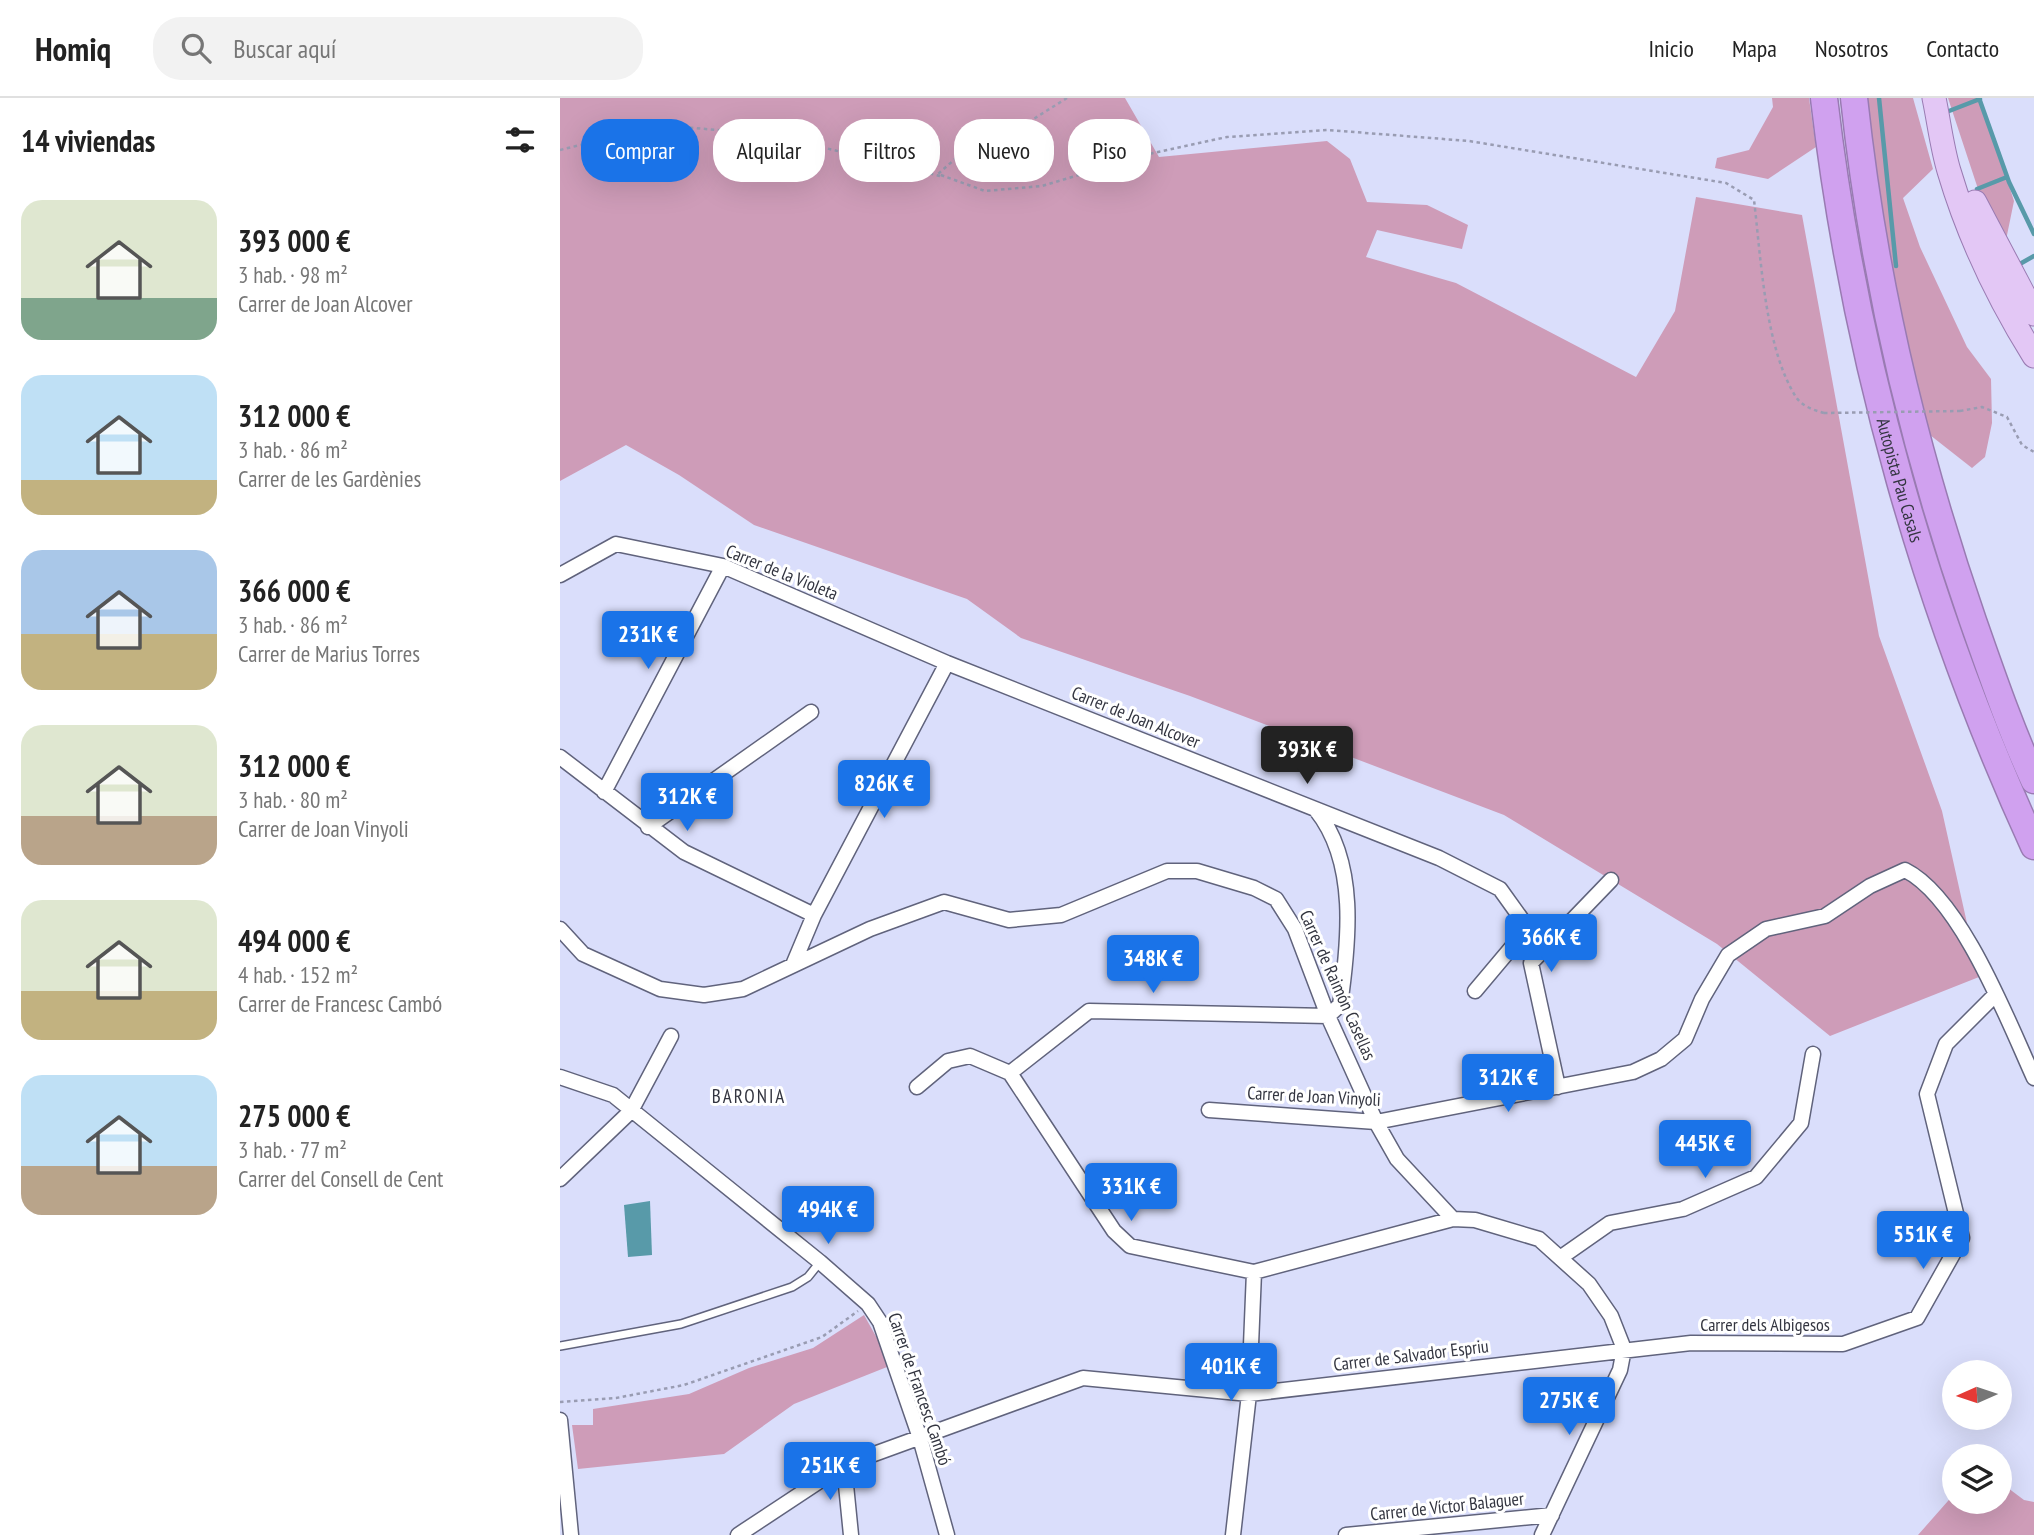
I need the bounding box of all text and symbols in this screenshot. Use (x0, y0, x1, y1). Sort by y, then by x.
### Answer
search box (153, 17, 643, 80)
text: Homiq (35, 27, 111, 70)
icon: search (177, 29, 215, 67)
text: Buscar aquí (233, 32, 336, 65)
text: Inicio (1648, 33, 1694, 64)
text: Mapa (1732, 33, 1777, 64)
text: Nosotros (1815, 33, 1888, 64)
text: Contacto (1926, 33, 1999, 64)
chip: Comprar (581, 119, 699, 182)
chip: Alquilar (713, 119, 825, 182)
chip: Filtros (839, 119, 940, 182)
chip: Nuevo (954, 119, 1054, 182)
chip: Piso (1068, 119, 1151, 182)
text: 14 viviendas (21, 121, 155, 160)
icon: filters (501, 121, 539, 159)
text: 393 000 € (238, 221, 351, 260)
icon: home (77, 228, 161, 312)
text: 3 hab. · 98 m² (238, 260, 348, 289)
text: Carrer de Joan Alcover (238, 289, 413, 318)
text: 312 000 € (238, 396, 351, 435)
icon: home (77, 403, 161, 487)
street label: Autopista Pau Casals (1872, 415, 1929, 545)
text: 3 hab. · 86 m² (238, 435, 348, 464)
text: Carrer de les Gardènies (238, 464, 421, 493)
street label: Carrer de la Violeta (723, 539, 841, 605)
text: 366 000 € (238, 571, 351, 610)
icon: home (77, 578, 161, 662)
text: 3 hab. · 86 m² (238, 610, 348, 639)
pin: 231K € (591, 612, 705, 671)
text: 231K € (618, 619, 678, 648)
text: Carrer de Marius Torres (238, 639, 420, 668)
street label: Carrer de Joan Alcover (1068, 681, 1204, 753)
pin: 393K € (1250, 726, 1364, 786)
text: 393K € (1277, 734, 1337, 763)
text: 312 000 € (238, 746, 351, 785)
icon: home (77, 753, 161, 837)
pin: 826K € (827, 760, 941, 820)
text: 826K € (854, 768, 914, 797)
pin: 312K € (630, 774, 744, 833)
text: 312K € (657, 781, 717, 810)
text: 3 hab. · 80 m² (238, 785, 348, 814)
text: Carrer de Joan Vinyoli (238, 814, 409, 843)
street label: Carrer de Raimón Casellas (1295, 906, 1381, 1064)
pin: 366K € (1494, 914, 1608, 974)
text: 494 000 € (238, 921, 351, 960)
text: 366K € (1521, 922, 1581, 951)
icon: home (77, 928, 161, 1012)
pin: 348K € (1096, 936, 1210, 995)
text: 348K € (1123, 943, 1183, 972)
text: 4 hab. · 152 m² (238, 960, 358, 989)
text: Carrer de Francesc Cambó (238, 989, 442, 1018)
pin: 312K € (1451, 1054, 1565, 1114)
text: 312K € (1478, 1062, 1538, 1091)
street label: Carrer de Joan Vinyoli (1247, 1081, 1381, 1111)
district label: BARONIA (712, 1084, 786, 1108)
text: 275 000 € (238, 1096, 351, 1135)
icon: home (77, 1103, 161, 1187)
pin: 445K € (1648, 1121, 1762, 1180)
text: 445K € (1675, 1128, 1735, 1157)
text: 3 hab. · 77 m² (238, 1135, 347, 1164)
text: Carrer del Consell de Cent (238, 1164, 443, 1193)
pin: 331K € (1074, 1164, 1188, 1223)
text: 331K € (1101, 1171, 1161, 1200)
pin: 494K € (771, 1186, 885, 1246)
text: 494K € (798, 1194, 858, 1223)
pin: 551K € (1866, 1212, 1980, 1271)
text: 551K € (1893, 1219, 1953, 1248)
street label: Carrer de Francesc Cambó (883, 1310, 957, 1468)
street label: Carrer dels Albigesos (1700, 1313, 1830, 1336)
street label: Carrer de Salvador Espriu (1332, 1334, 1490, 1376)
pin: 401K € (1174, 1344, 1288, 1403)
text: 401K € (1201, 1351, 1261, 1380)
north arrow (1942, 1360, 2012, 1430)
map controls (1942, 1360, 2012, 1514)
pin: 275K € (1512, 1378, 1626, 1437)
text: 275K € (1539, 1385, 1599, 1414)
pin: 251K € (773, 1442, 887, 1502)
button: layers (1942, 1444, 2012, 1514)
text: 251K € (800, 1450, 860, 1479)
street label: Carrer de Víctor Balaguer (1369, 1486, 1525, 1525)

